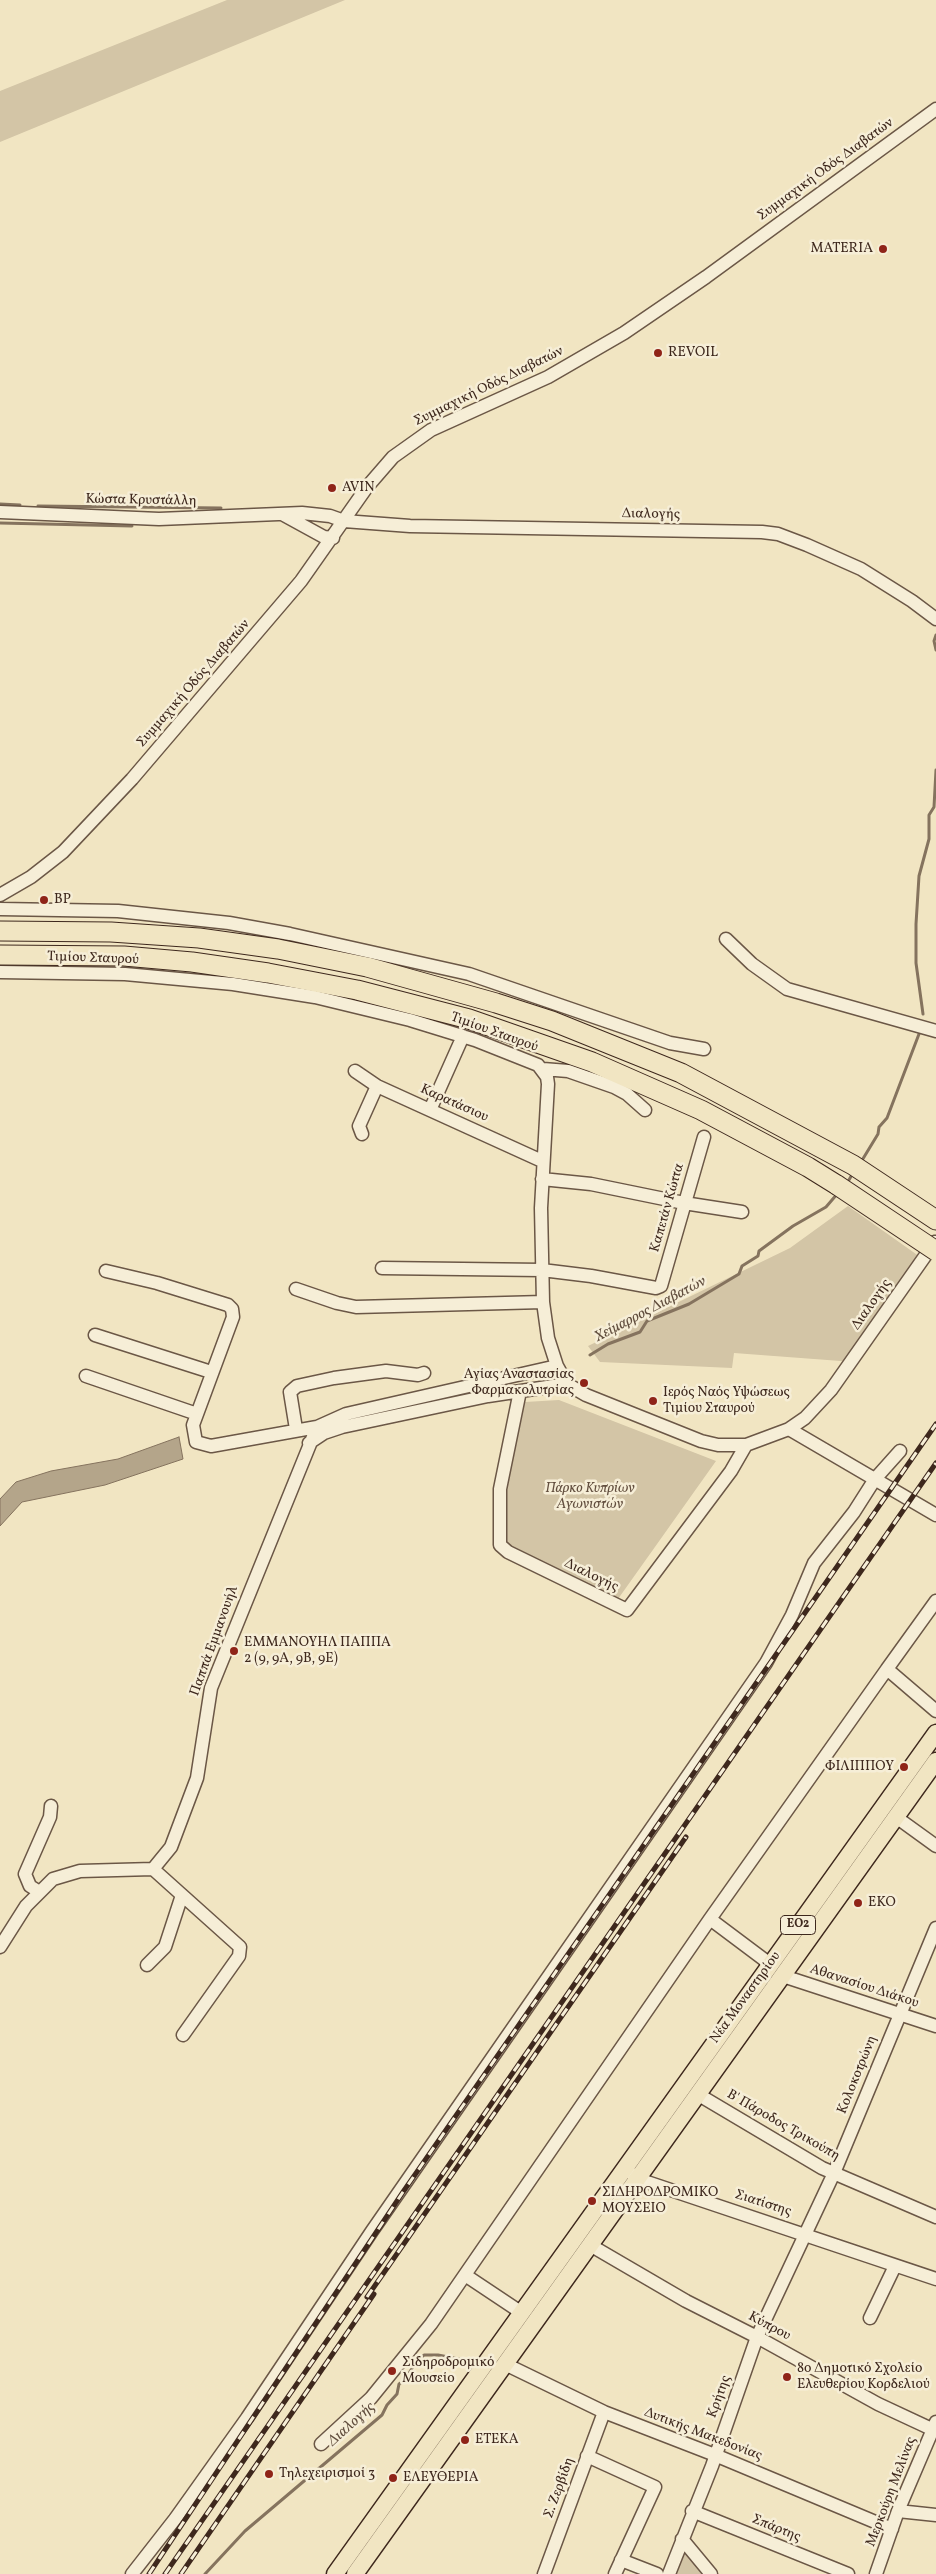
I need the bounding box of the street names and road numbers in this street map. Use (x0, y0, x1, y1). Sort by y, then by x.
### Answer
street label: Συμμαχική Οδός Διαβατών (755, 115, 897, 225)
street label: Συμμαχική Οδός Διαβατών (412, 344, 566, 430)
street label: Κώστα Κρυστάλλη (85, 492, 197, 510)
street label: Διαλογής (622, 506, 680, 524)
street label: Συμμαχική Οδός Διαβατών (134, 617, 254, 751)
street label: Τιμίου Σταυρού (47, 949, 139, 969)
street label: Τιμίου Σταυρού (448, 1009, 540, 1057)
street label: Καρατάσιου (417, 1082, 491, 1126)
street label: Καπετάν Κώττα (647, 1162, 689, 1254)
street label: Διαλογής (848, 1276, 896, 1334)
street label: Διαλογής (561, 1556, 621, 1596)
street label: Παππά Εμμανουήλ (187, 1584, 243, 1698)
road number: ΕΟ2 (780, 1916, 816, 1934)
street label: Νέα Μοναστηρίου (707, 1949, 785, 2047)
street label: Αθανασίου Διάκου (807, 1961, 921, 2013)
street label: Κολοκοτρώνη (835, 2033, 881, 2117)
street label: Β' Πάροδος Τρικούπη (723, 2087, 843, 2165)
street label: Σιατίστης (733, 2187, 793, 2221)
street label: Κύπρου (745, 2309, 793, 2345)
street label: Κρήτης (705, 2373, 735, 2421)
street label: Δυτικής Μακεδονίας (642, 2405, 764, 2465)
street label: Μερκούρη Μελίνας (863, 2435, 921, 2549)
street label: Σ. Ζερβίδη (541, 2455, 579, 2521)
street label: Σπάρτης (749, 2512, 803, 2546)

